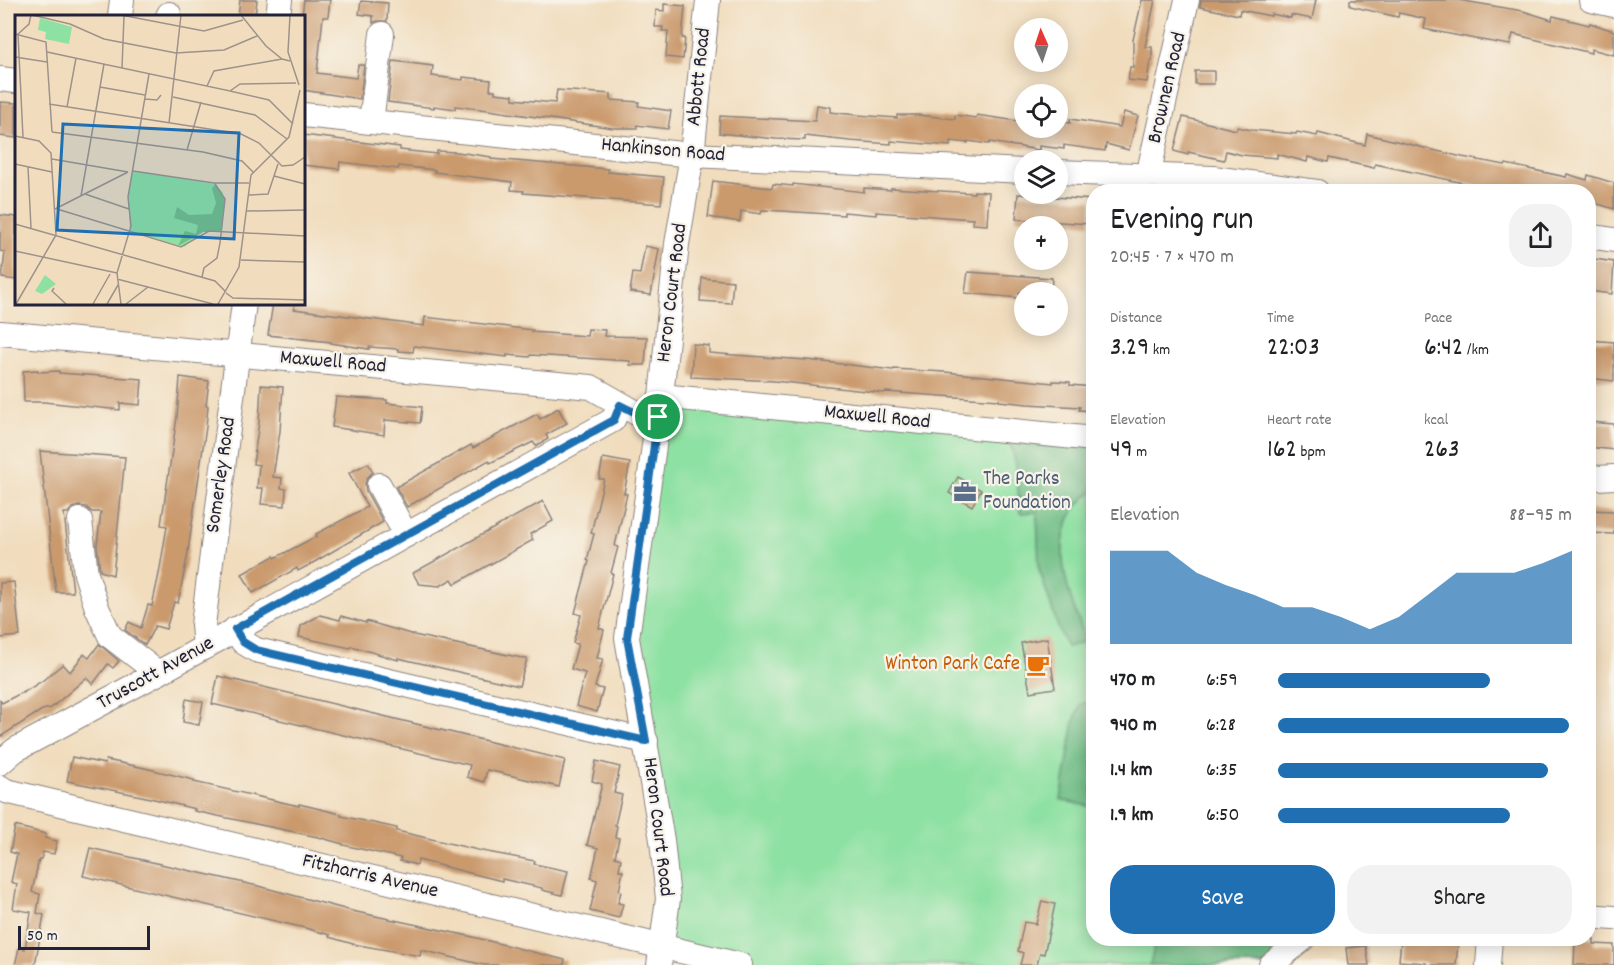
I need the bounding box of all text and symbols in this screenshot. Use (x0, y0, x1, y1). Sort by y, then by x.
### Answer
inset map (15, 15, 304, 304)
north arrow (1014, 18, 1068, 72)
map controls (1014, 18, 1068, 336)
street label: Abbott Road (680, 26, 720, 128)
street label: Brownen Road (1141, 29, 1195, 147)
button: locate (1014, 84, 1068, 138)
street label: Hankinson Road (600, 131, 726, 171)
button: layers (1014, 150, 1068, 204)
text: Evening run (1110, 198, 1254, 245)
button: share (1509, 204, 1572, 267)
button: + (1014, 216, 1068, 270)
street label: Heron Court Road (650, 222, 696, 364)
text: 20:45 · 7 × 470 m (1110, 244, 1234, 272)
button: − (1014, 282, 1068, 336)
text: Distance (1110, 307, 1162, 330)
text: Time (1267, 307, 1294, 330)
text: Pace (1424, 307, 1452, 330)
text: 3.29 (1110, 330, 1149, 367)
text: 22:03 (1267, 330, 1320, 367)
text: 6:42 (1424, 330, 1463, 367)
text: km (1149, 339, 1170, 362)
text: /km (1463, 339, 1489, 362)
street label: Maxwell Road (278, 343, 388, 383)
pin (632, 391, 683, 442)
street label: Maxwell Road (822, 398, 932, 438)
icon: arrive (641, 400, 674, 433)
text: Elevation (1110, 409, 1166, 432)
text: Heart rate (1267, 409, 1332, 432)
text: kcal (1424, 409, 1448, 432)
street label: Somerley Road (199, 415, 245, 535)
text: 49 (1110, 432, 1133, 469)
text: 162 (1267, 432, 1297, 469)
text: 263 (1424, 432, 1460, 469)
text: m (1133, 441, 1147, 464)
text: bpm (1297, 441, 1326, 464)
place label: The Parks Foundation (983, 465, 1071, 519)
office icon: The Parks Foundation (952, 479, 978, 505)
text: Elevation (1110, 502, 1180, 530)
text: 88–95 m (1509, 502, 1572, 530)
street label: Truscott Avenue (92, 629, 220, 719)
place label: Winton Park Cafe (885, 650, 1020, 680)
cafe icon: Winton Park Cafe (1025, 652, 1051, 678)
text: 470 m (1110, 667, 1155, 695)
text: 6:59 (1206, 667, 1238, 695)
text: 940 m (1110, 712, 1157, 740)
text: 6:28 (1206, 712, 1236, 740)
street label: Heron Court Road (634, 756, 680, 898)
text: 1.4 km (1110, 757, 1153, 785)
text: 6:35 (1206, 757, 1237, 785)
text: 1.9 km (1110, 802, 1153, 830)
text: 6:50 (1206, 802, 1239, 830)
street label: Fitzharris Avenue (299, 847, 441, 907)
button: Save (1110, 865, 1335, 934)
button: Share (1347, 865, 1572, 934)
scale bar (18, 923, 150, 950)
text: 50 m (27, 925, 58, 948)

